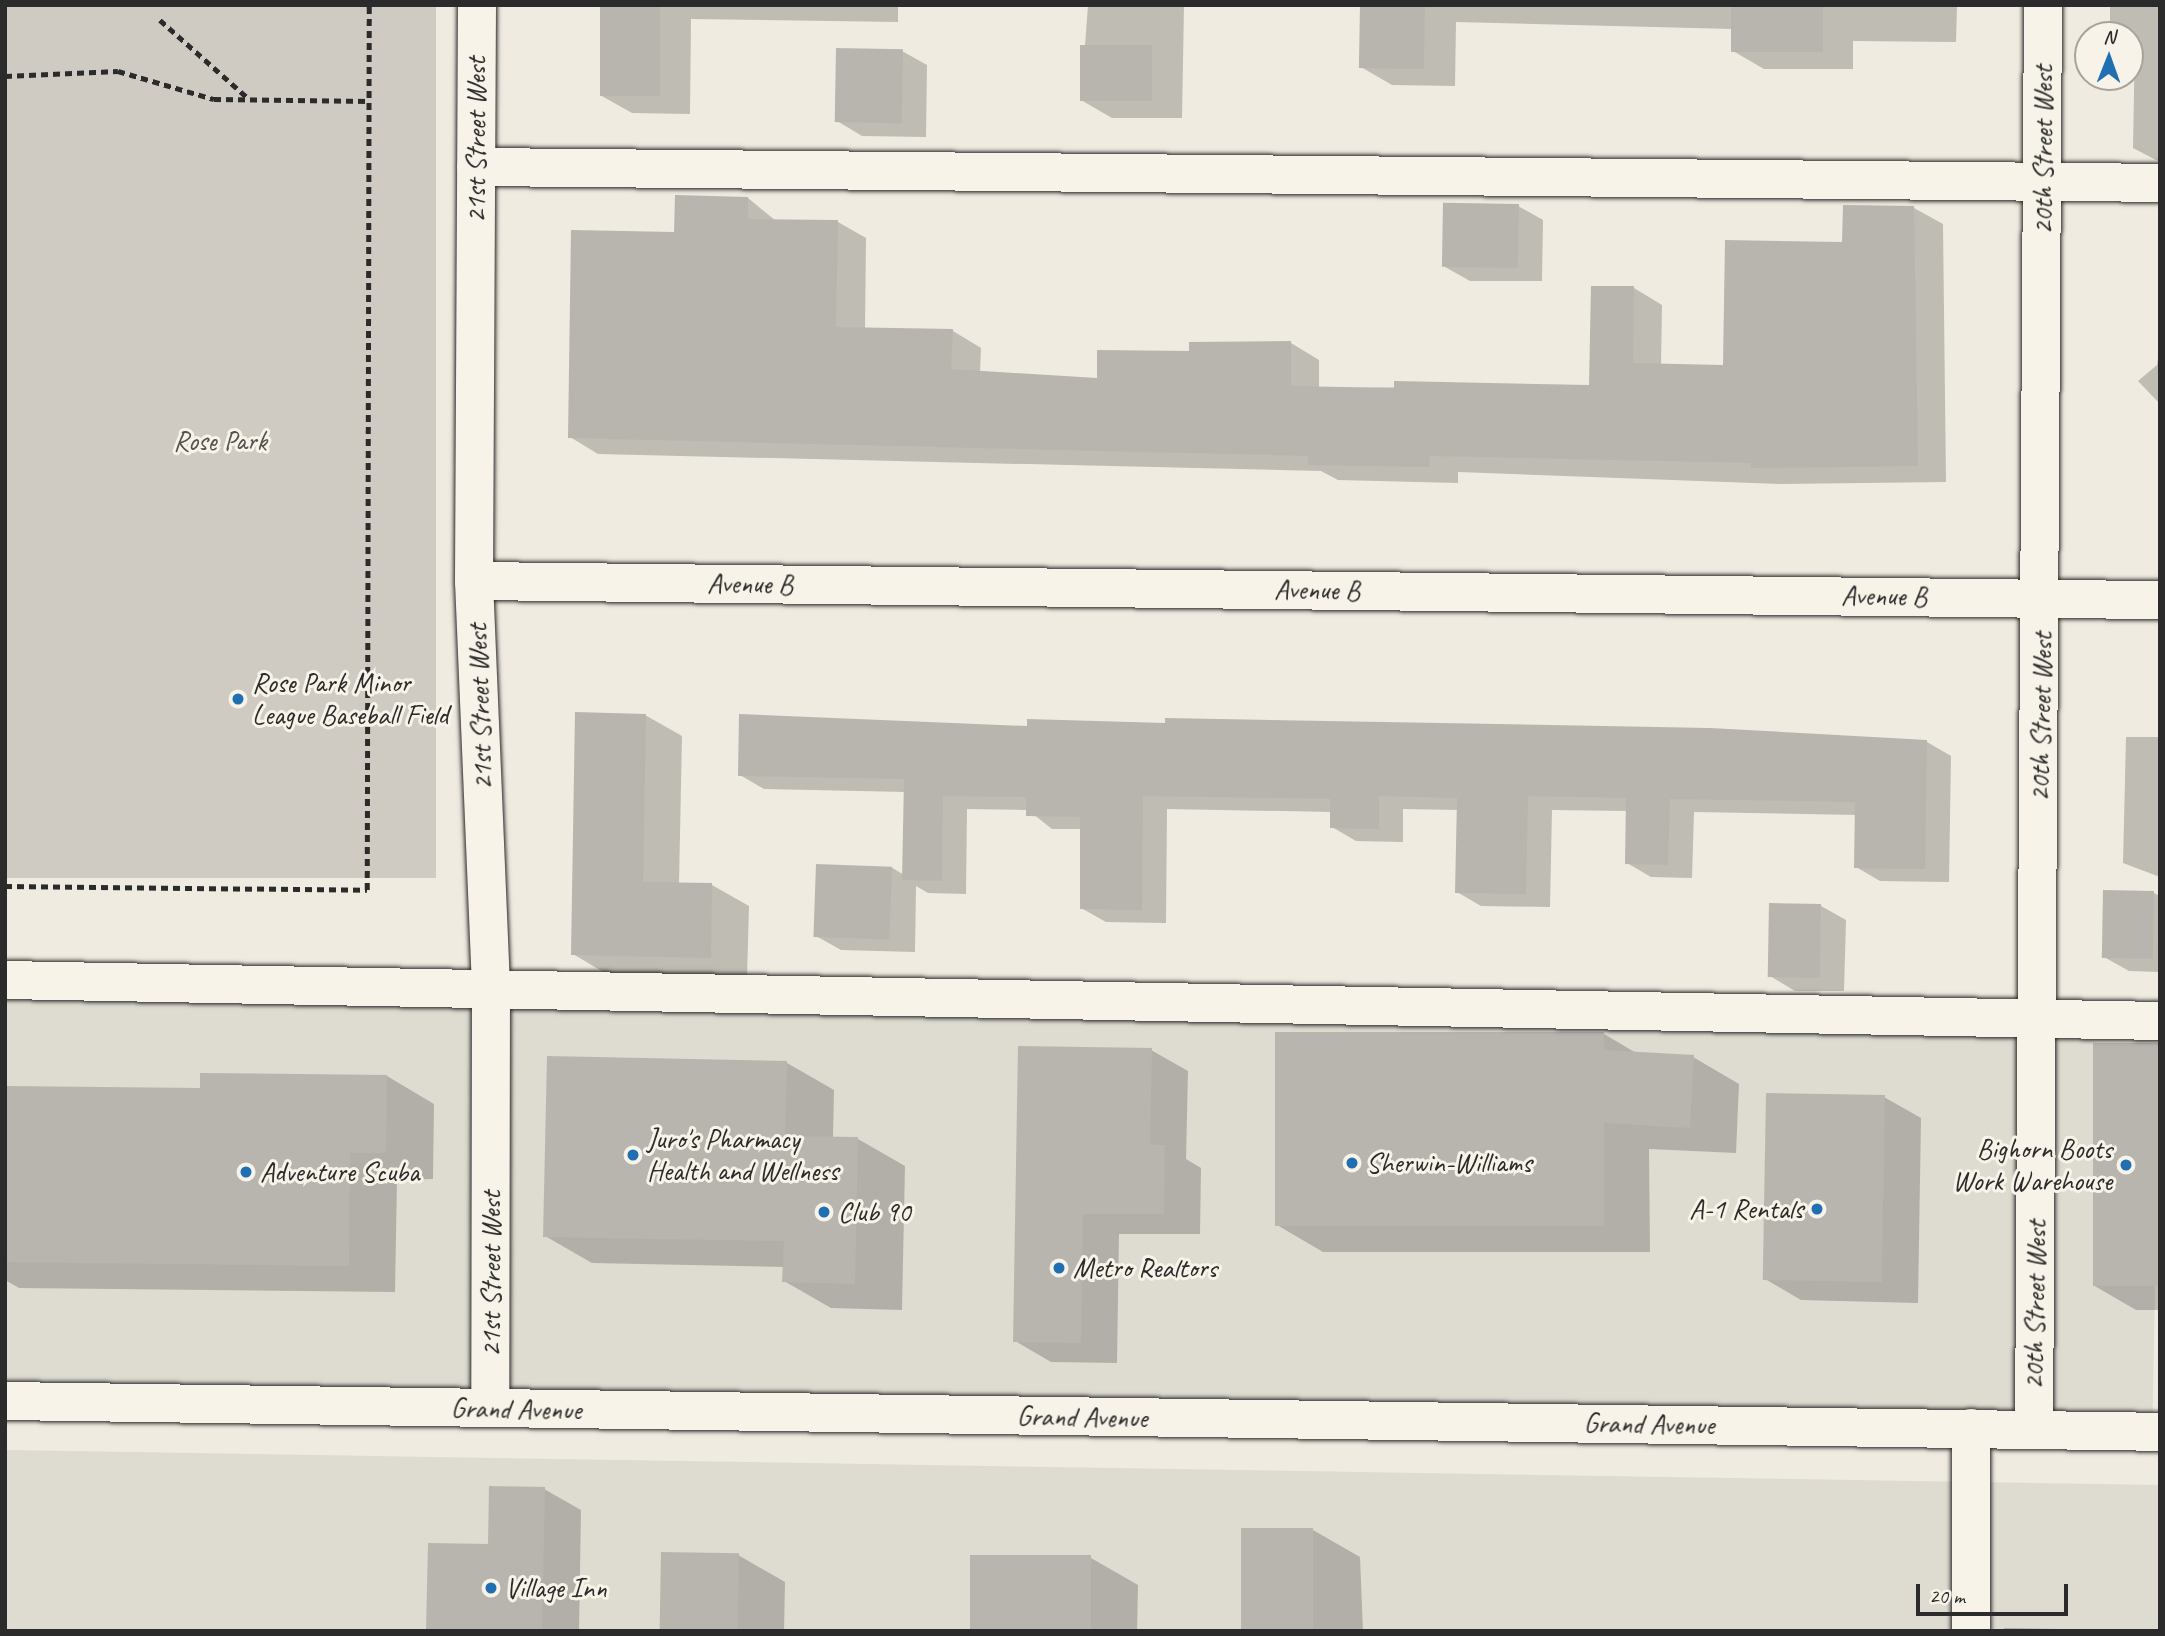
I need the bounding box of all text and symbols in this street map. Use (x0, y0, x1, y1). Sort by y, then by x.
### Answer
north arrow (2074, 21, 2144, 91)
text: N (2103, 25, 2115, 49)
street label: 21st Street West (459, 57, 493, 223)
street label: 20th Street West (2026, 65, 2060, 235)
park label: Rose Park (173, 424, 267, 458)
street label: Avenue B (707, 566, 793, 602)
street label: Avenue B (1274, 572, 1360, 608)
street label: Avenue B (1841, 578, 1927, 614)
street label: 21st Street West (460, 623, 500, 791)
street label: 20th Street West (2023, 632, 2059, 802)
place label: Rose Park Minor League Baseball Field (252, 666, 449, 732)
marker: Rose Park Minor League Baseball Field (230, 691, 246, 707)
place label: Juro's Pharmacy Health and Wellness (647, 1122, 839, 1188)
place label: Bighorn Boots Work Warehouse (1952, 1132, 2112, 1198)
place label: Sherwin-Williams (1366, 1146, 1531, 1180)
marker: Juro's Pharmacy Health and Wellness (625, 1147, 641, 1163)
place label: Adventure Scuba (260, 1155, 418, 1189)
marker: Sherwin-Williams (1344, 1155, 1360, 1171)
marker: Bighorn Boots Work Warehouse (2118, 1157, 2134, 1173)
marker: Adventure Scuba (238, 1164, 254, 1180)
street label: 21st Street West (474, 1191, 508, 1357)
place label: A-1 Rentals (1689, 1192, 1803, 1226)
place label: Club 90 (838, 1195, 911, 1229)
marker: A-1 Rentals (1809, 1201, 1825, 1217)
marker: Club 90 (816, 1204, 832, 1220)
street label: 20th Street West (2017, 1220, 2053, 1390)
place label: Metro Realtors (1073, 1251, 1217, 1285)
marker: Metro Realtors (1051, 1260, 1067, 1276)
street label: Grand Avenue (450, 1391, 582, 1427)
street label: Grand Avenue (1016, 1399, 1148, 1435)
street label: Grand Avenue (1583, 1406, 1715, 1442)
scale bar (1920, 1570, 2072, 1614)
place label: Village Inn (505, 1571, 607, 1605)
marker: Village Inn (483, 1580, 499, 1596)
text: 20 m (1929, 1583, 1965, 1609)

